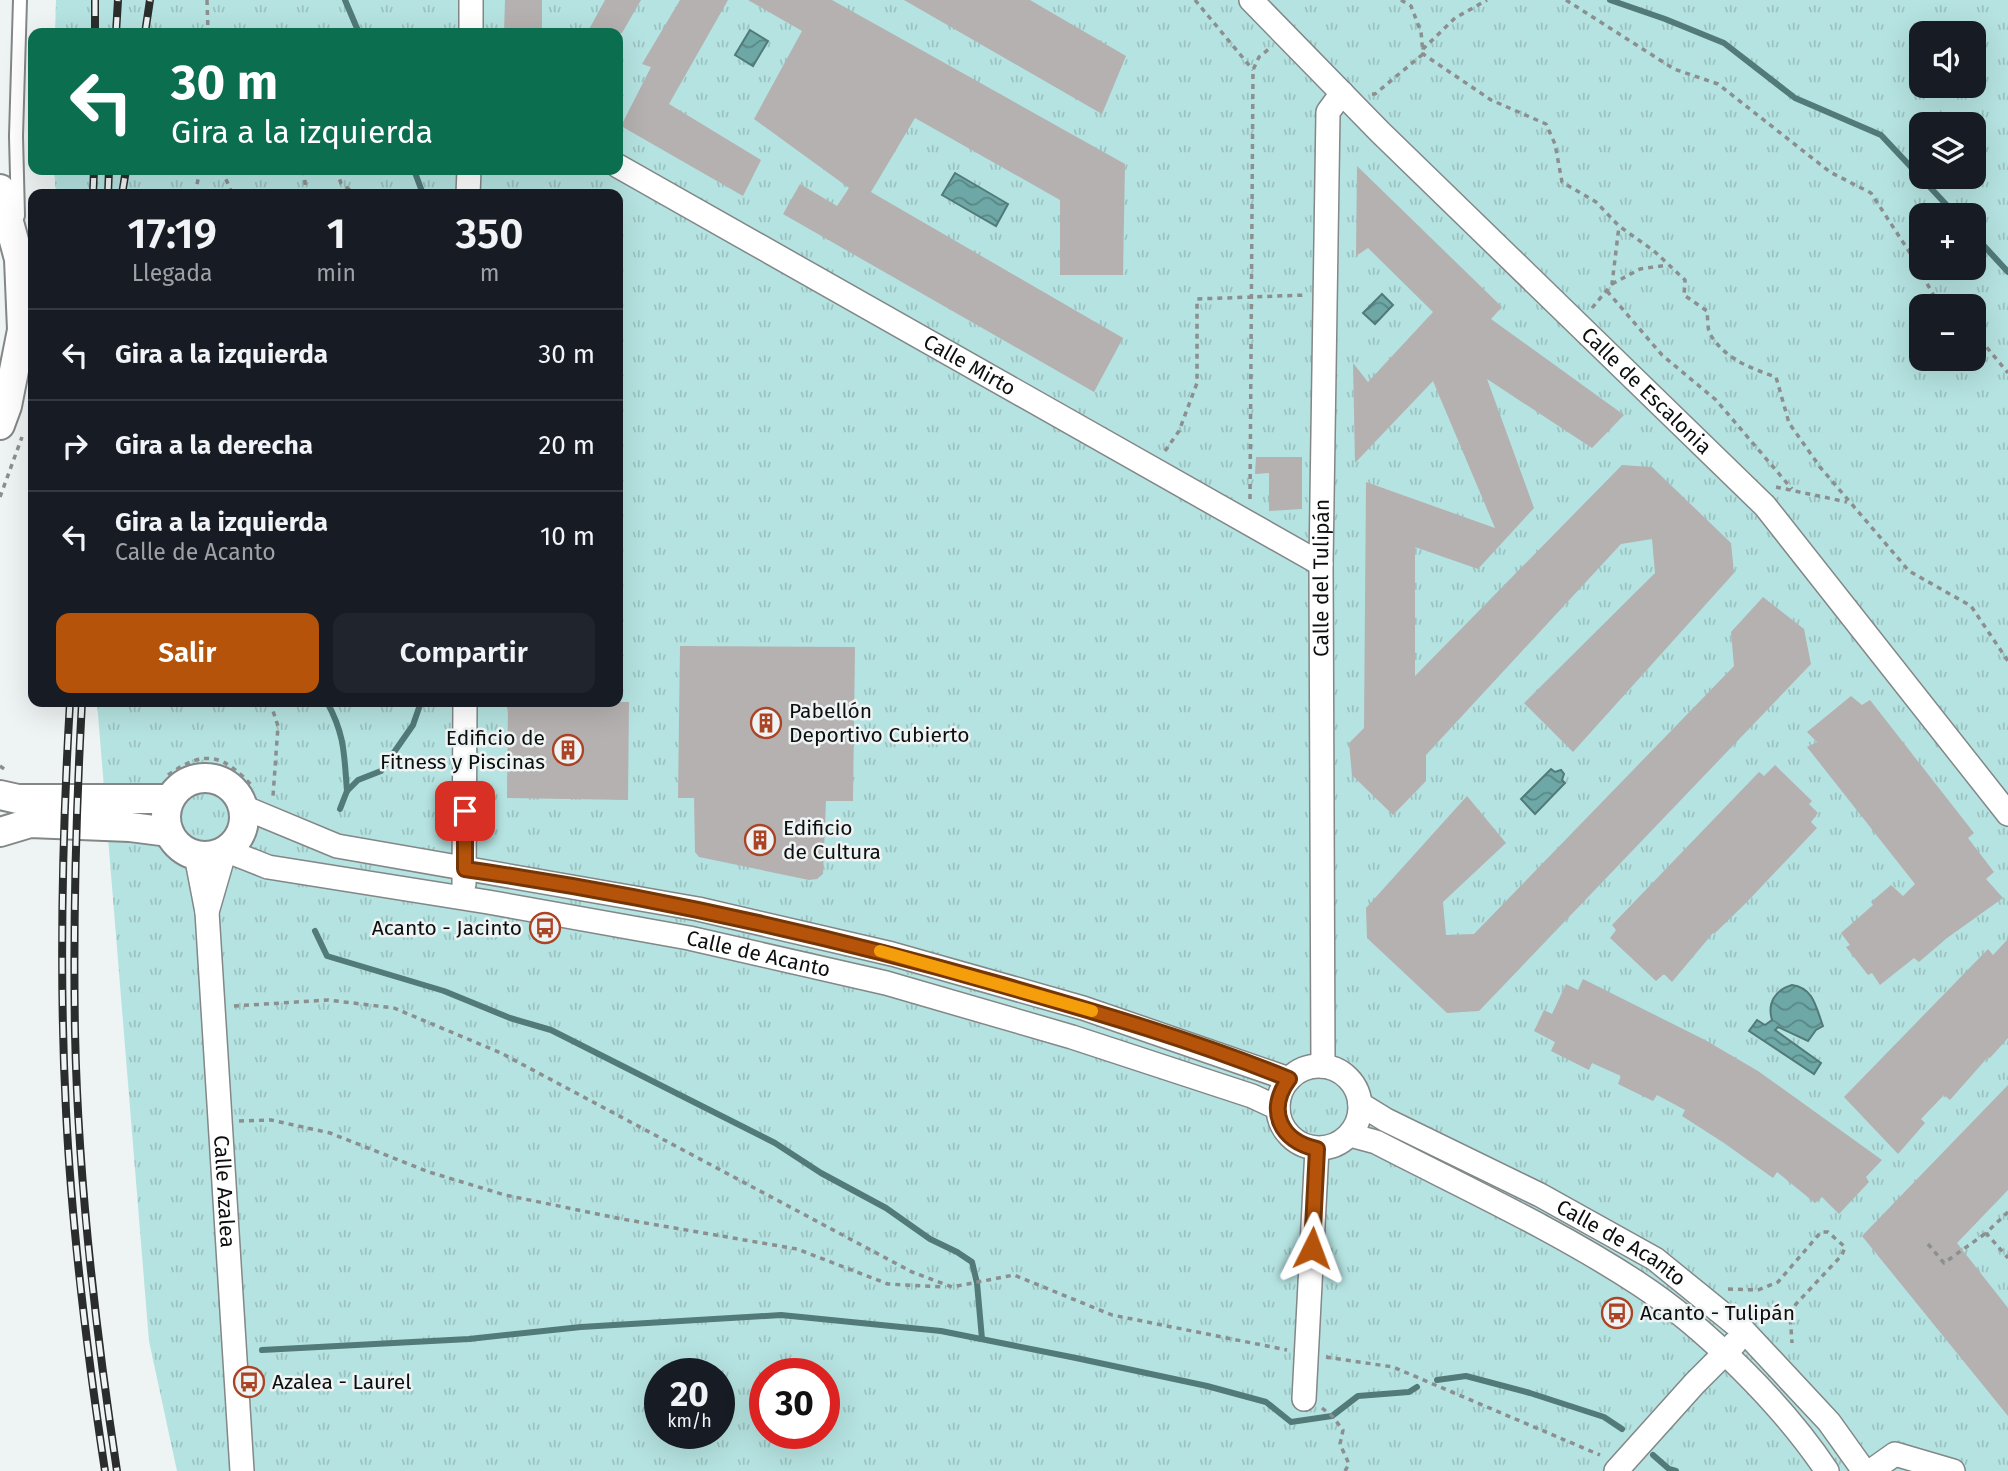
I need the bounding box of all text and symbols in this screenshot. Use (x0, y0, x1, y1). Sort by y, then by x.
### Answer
map controls (1909, 21, 1986, 371)
button: sound (1909, 21, 1986, 98)
text: 30 m (171, 53, 278, 112)
icon: left (56, 56, 147, 147)
button: layers (1909, 112, 1986, 189)
text: Gira a la izquierda (171, 113, 433, 151)
button: + (1909, 203, 1986, 280)
text: 17:19 (127, 209, 217, 259)
text: 1 (327, 209, 346, 259)
text: 350 (455, 209, 524, 259)
text: Llegada (132, 259, 213, 287)
text: min (316, 259, 356, 287)
text: m (480, 259, 499, 287)
button: − (1909, 294, 1986, 371)
street label: Calle de Escalonia (1576, 322, 1717, 460)
street label: Calle Mirto (919, 329, 1020, 401)
icon: left (56, 336, 94, 374)
text: Gira a la izquierda (115, 339, 328, 370)
text: 30 m (538, 339, 595, 370)
icon: right (56, 427, 94, 465)
text: Gira a la derecha (115, 430, 313, 461)
text: 20 m (538, 430, 595, 461)
street label: Calle del Tulipán (1308, 499, 1335, 657)
text: Gira a la izquierda (115, 507, 328, 538)
icon: left (56, 518, 94, 556)
text: 10 m (540, 521, 595, 552)
text: Calle de Acanto (115, 538, 276, 566)
button: Salir (56, 613, 319, 693)
button: Compartir (333, 613, 595, 693)
place label: Pabellón Deportivo Cubierto (789, 698, 970, 748)
building icon: Pabellón Deportivo Cubierto (749, 706, 783, 740)
place label: Edificio de Fitness y Piscinas (380, 725, 545, 775)
building icon: Edificio de Fitness y Piscinas (551, 733, 585, 767)
pin (435, 781, 495, 841)
icon: arrive (446, 792, 484, 830)
place label: Edificio de Cultura (783, 815, 881, 865)
building icon: Edificio de Cultura (743, 823, 777, 857)
bus stop icon: Acanto - Jacinto (528, 911, 562, 945)
place label: Acanto - Jacinto (372, 915, 522, 941)
street label: Calle de Acanto (684, 925, 833, 983)
street label: Calle Azalea (208, 1134, 241, 1249)
street label: Calle de Acanto (1552, 1194, 1691, 1292)
position arrow (1275, 1211, 1349, 1285)
bus stop icon: Acanto - Tulipán (1600, 1296, 1634, 1330)
place label: Acanto - Tulipán (1640, 1300, 1795, 1326)
speed limit sign: 30 (749, 1358, 840, 1449)
bus stop icon: Azalea - Laurel (232, 1365, 266, 1399)
place label: Azalea - Laurel (272, 1369, 411, 1395)
text: 20 (670, 1373, 709, 1415)
text: km/h (667, 1410, 712, 1432)

